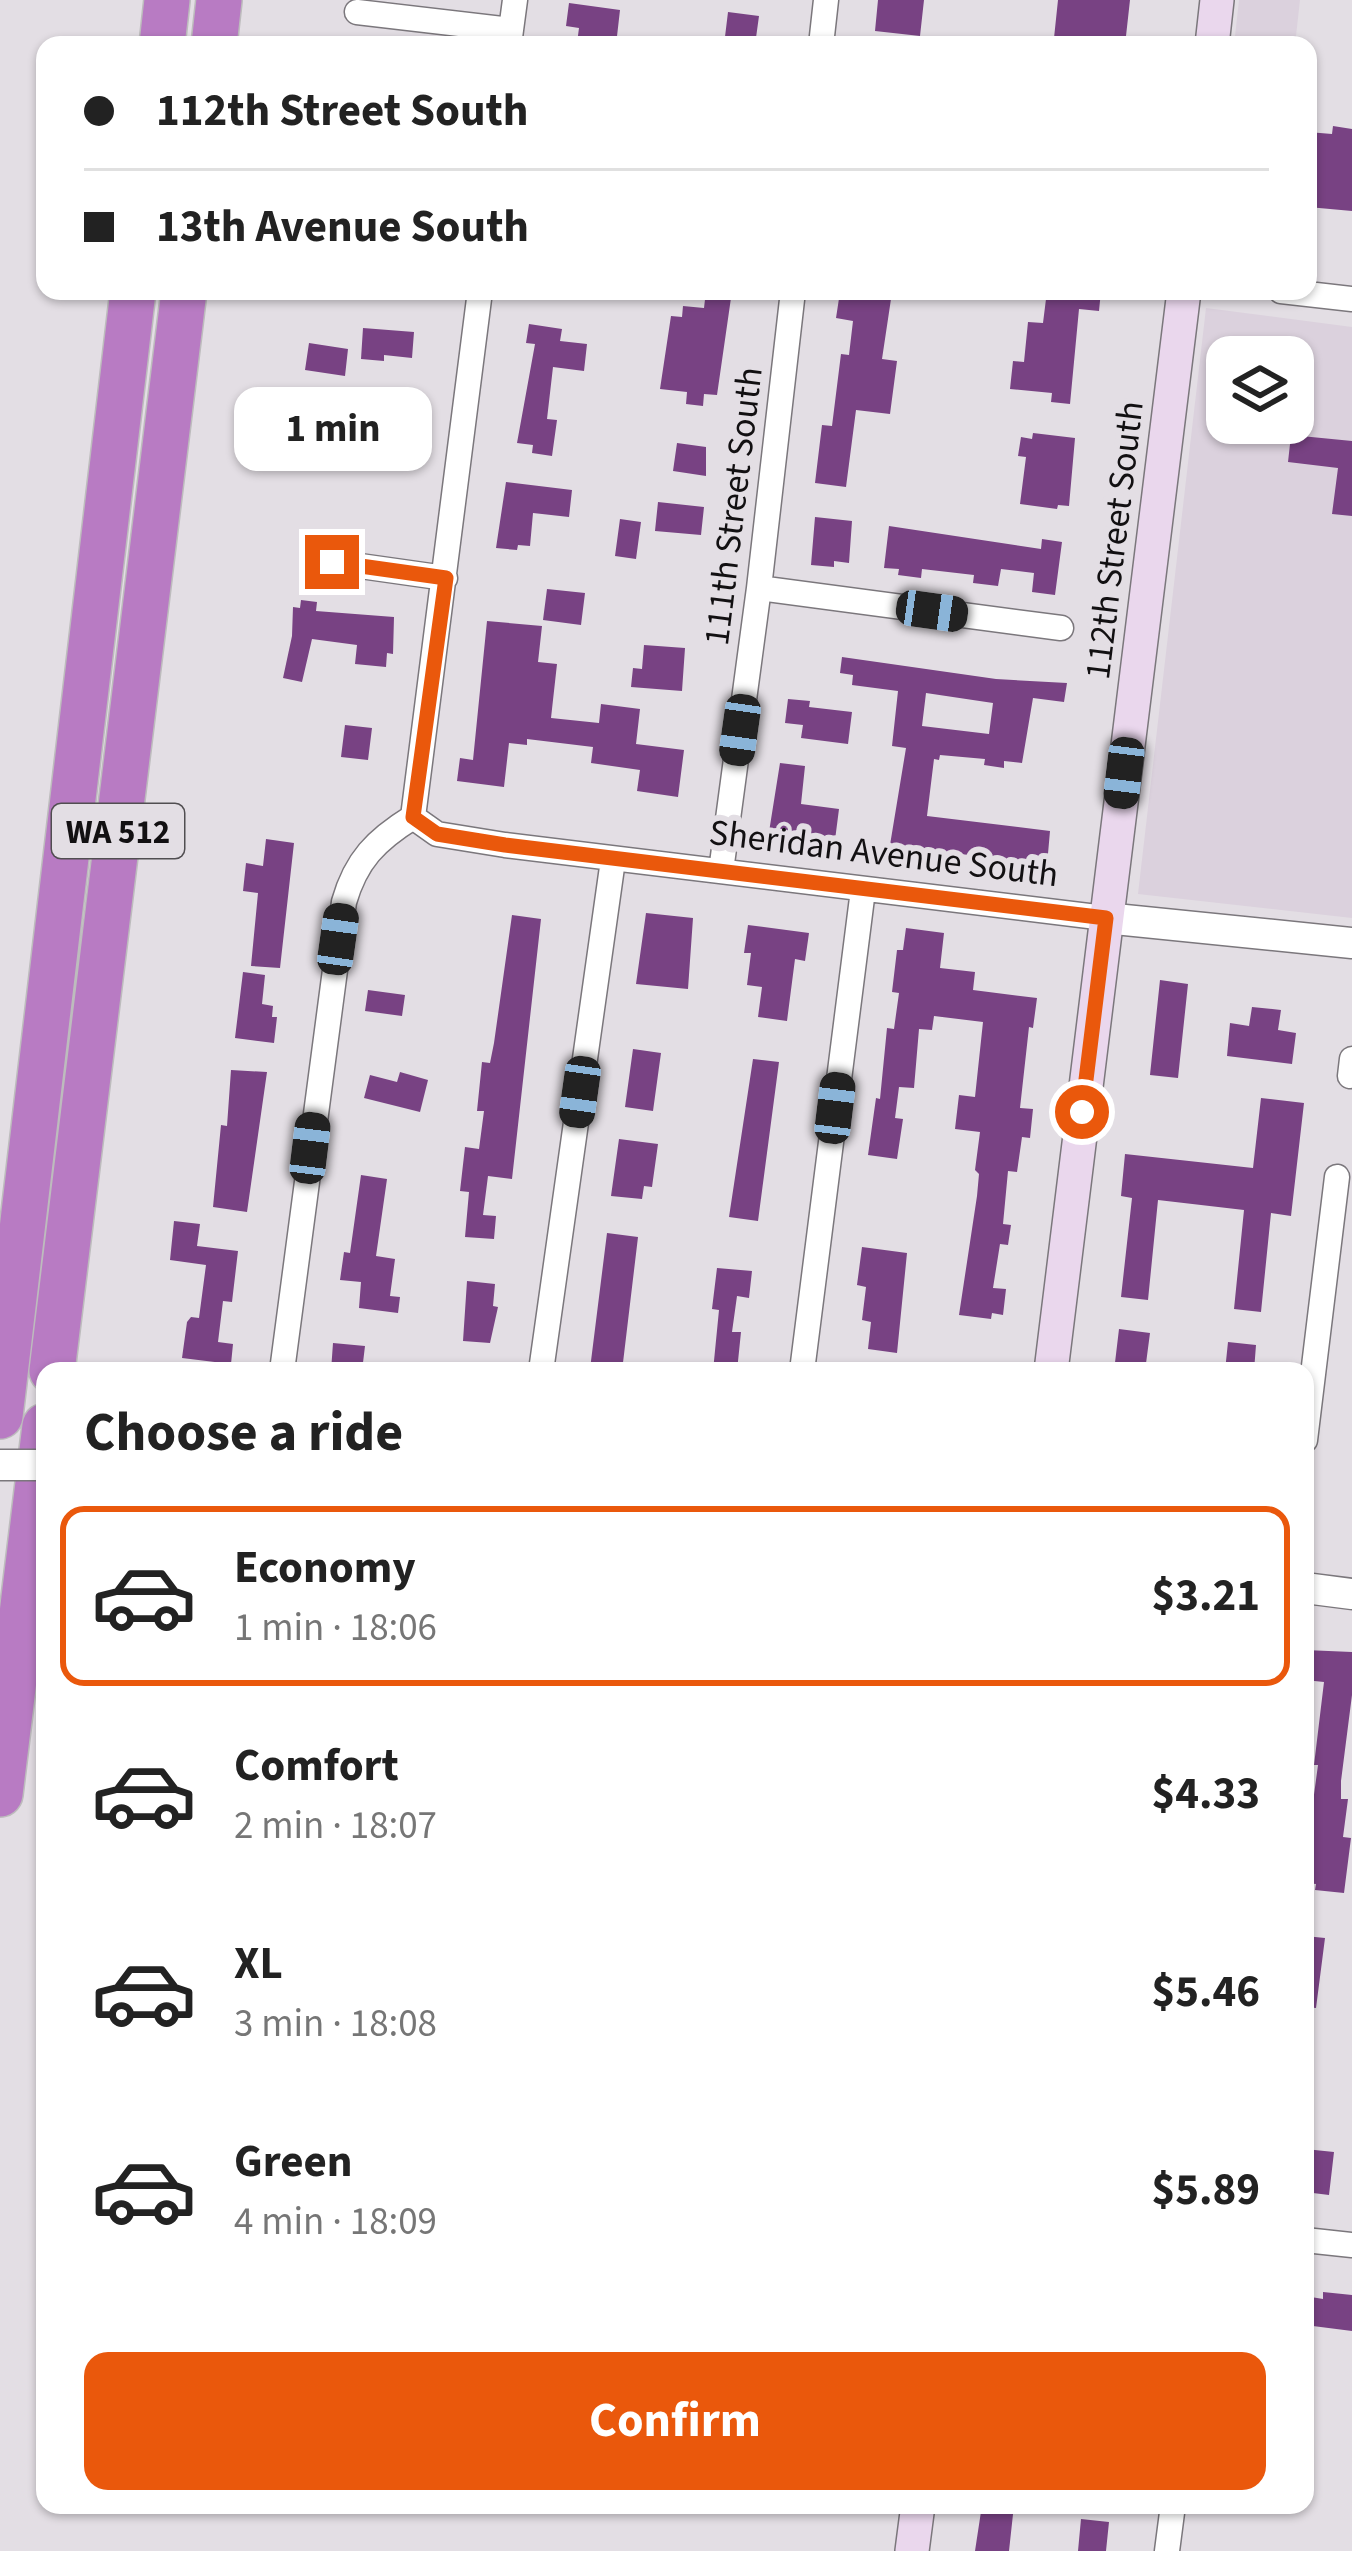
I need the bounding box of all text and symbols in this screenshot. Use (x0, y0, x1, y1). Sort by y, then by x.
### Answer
text: 112th Street South (156, 79, 529, 143)
text: 13th Avenue South (156, 195, 529, 259)
map controls (1206, 336, 1314, 444)
button: layers (1206, 336, 1314, 444)
street label: 111th Street South (691, 364, 776, 648)
callout: 1 min (233, 388, 431, 472)
street label: 112th Street South (1072, 398, 1157, 682)
text: 1 min (286, 401, 380, 457)
route end (305, 535, 359, 589)
car (894, 588, 970, 634)
car (717, 692, 763, 768)
car (1102, 735, 1146, 811)
road number: WA 512 (52, 804, 184, 858)
street label: Sheridan Avenue South (706, 807, 1061, 900)
car (315, 901, 361, 977)
car (557, 1054, 603, 1130)
car (813, 1070, 857, 1146)
route start (1055, 1085, 1109, 1139)
car (288, 1110, 332, 1186)
text: Choose a ride (84, 1395, 403, 1472)
text: Economy (234, 1536, 416, 1600)
icon: car (90, 1542, 198, 1650)
text: $3.21 (1151, 1564, 1260, 1628)
text: 1 min · 18:06 (234, 1600, 437, 1656)
text: Comfort (234, 1734, 399, 1798)
icon: car (90, 1740, 198, 1848)
text: $4.33 (1151, 1762, 1260, 1826)
text: 2 min · 18:07 (234, 1798, 437, 1854)
text: XL (234, 1932, 283, 1996)
icon: car (90, 1938, 198, 2046)
text: $5.46 (1151, 1960, 1260, 2024)
text: 3 min · 18:08 (234, 1996, 437, 2052)
text: Green (234, 2130, 353, 2194)
icon: car (90, 2136, 198, 2244)
text: $5.89 (1151, 2158, 1260, 2222)
text: 4 min · 18:09 (234, 2194, 437, 2250)
button: Confirm (84, 2352, 1266, 2490)

